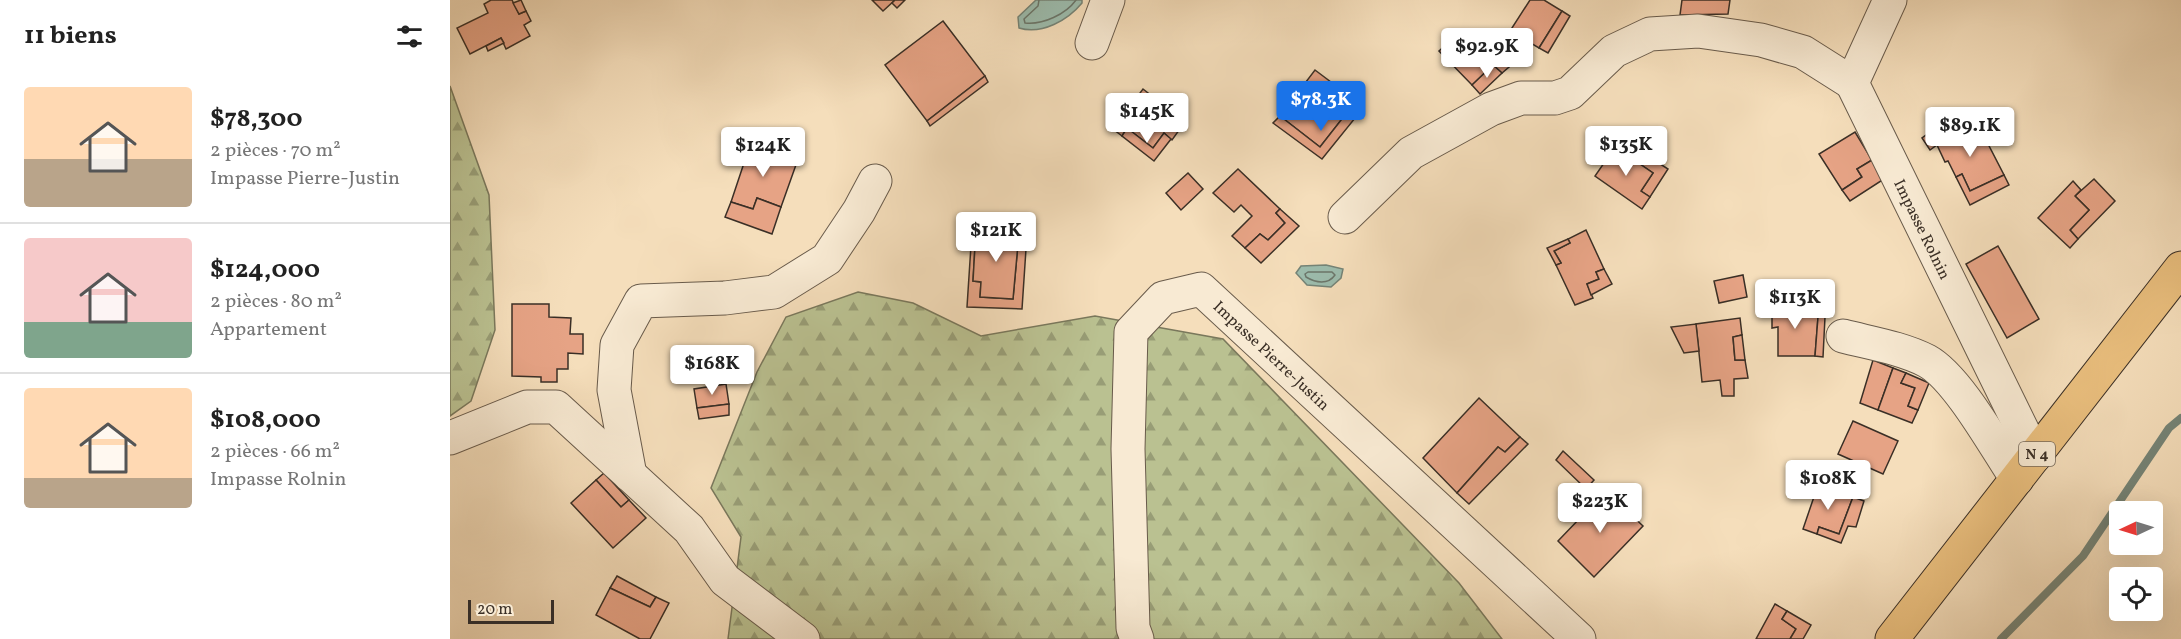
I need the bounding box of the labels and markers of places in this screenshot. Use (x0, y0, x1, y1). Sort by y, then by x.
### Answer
pin: $92.9K (1438, 28, 1536, 79)
pin: $78.3K (1272, 81, 1370, 132)
pin: $145K (1105, 93, 1189, 144)
pin: $89.1K (1921, 107, 2019, 158)
pin: $135K (1584, 126, 1668, 177)
pin: $124K (721, 127, 805, 178)
pin: $121K (954, 212, 1038, 263)
pin: $113K (1753, 279, 1837, 330)
pin: $168K (670, 345, 754, 396)
pin: $108K (1786, 460, 1870, 511)
pin: $223K (1558, 483, 1642, 534)

